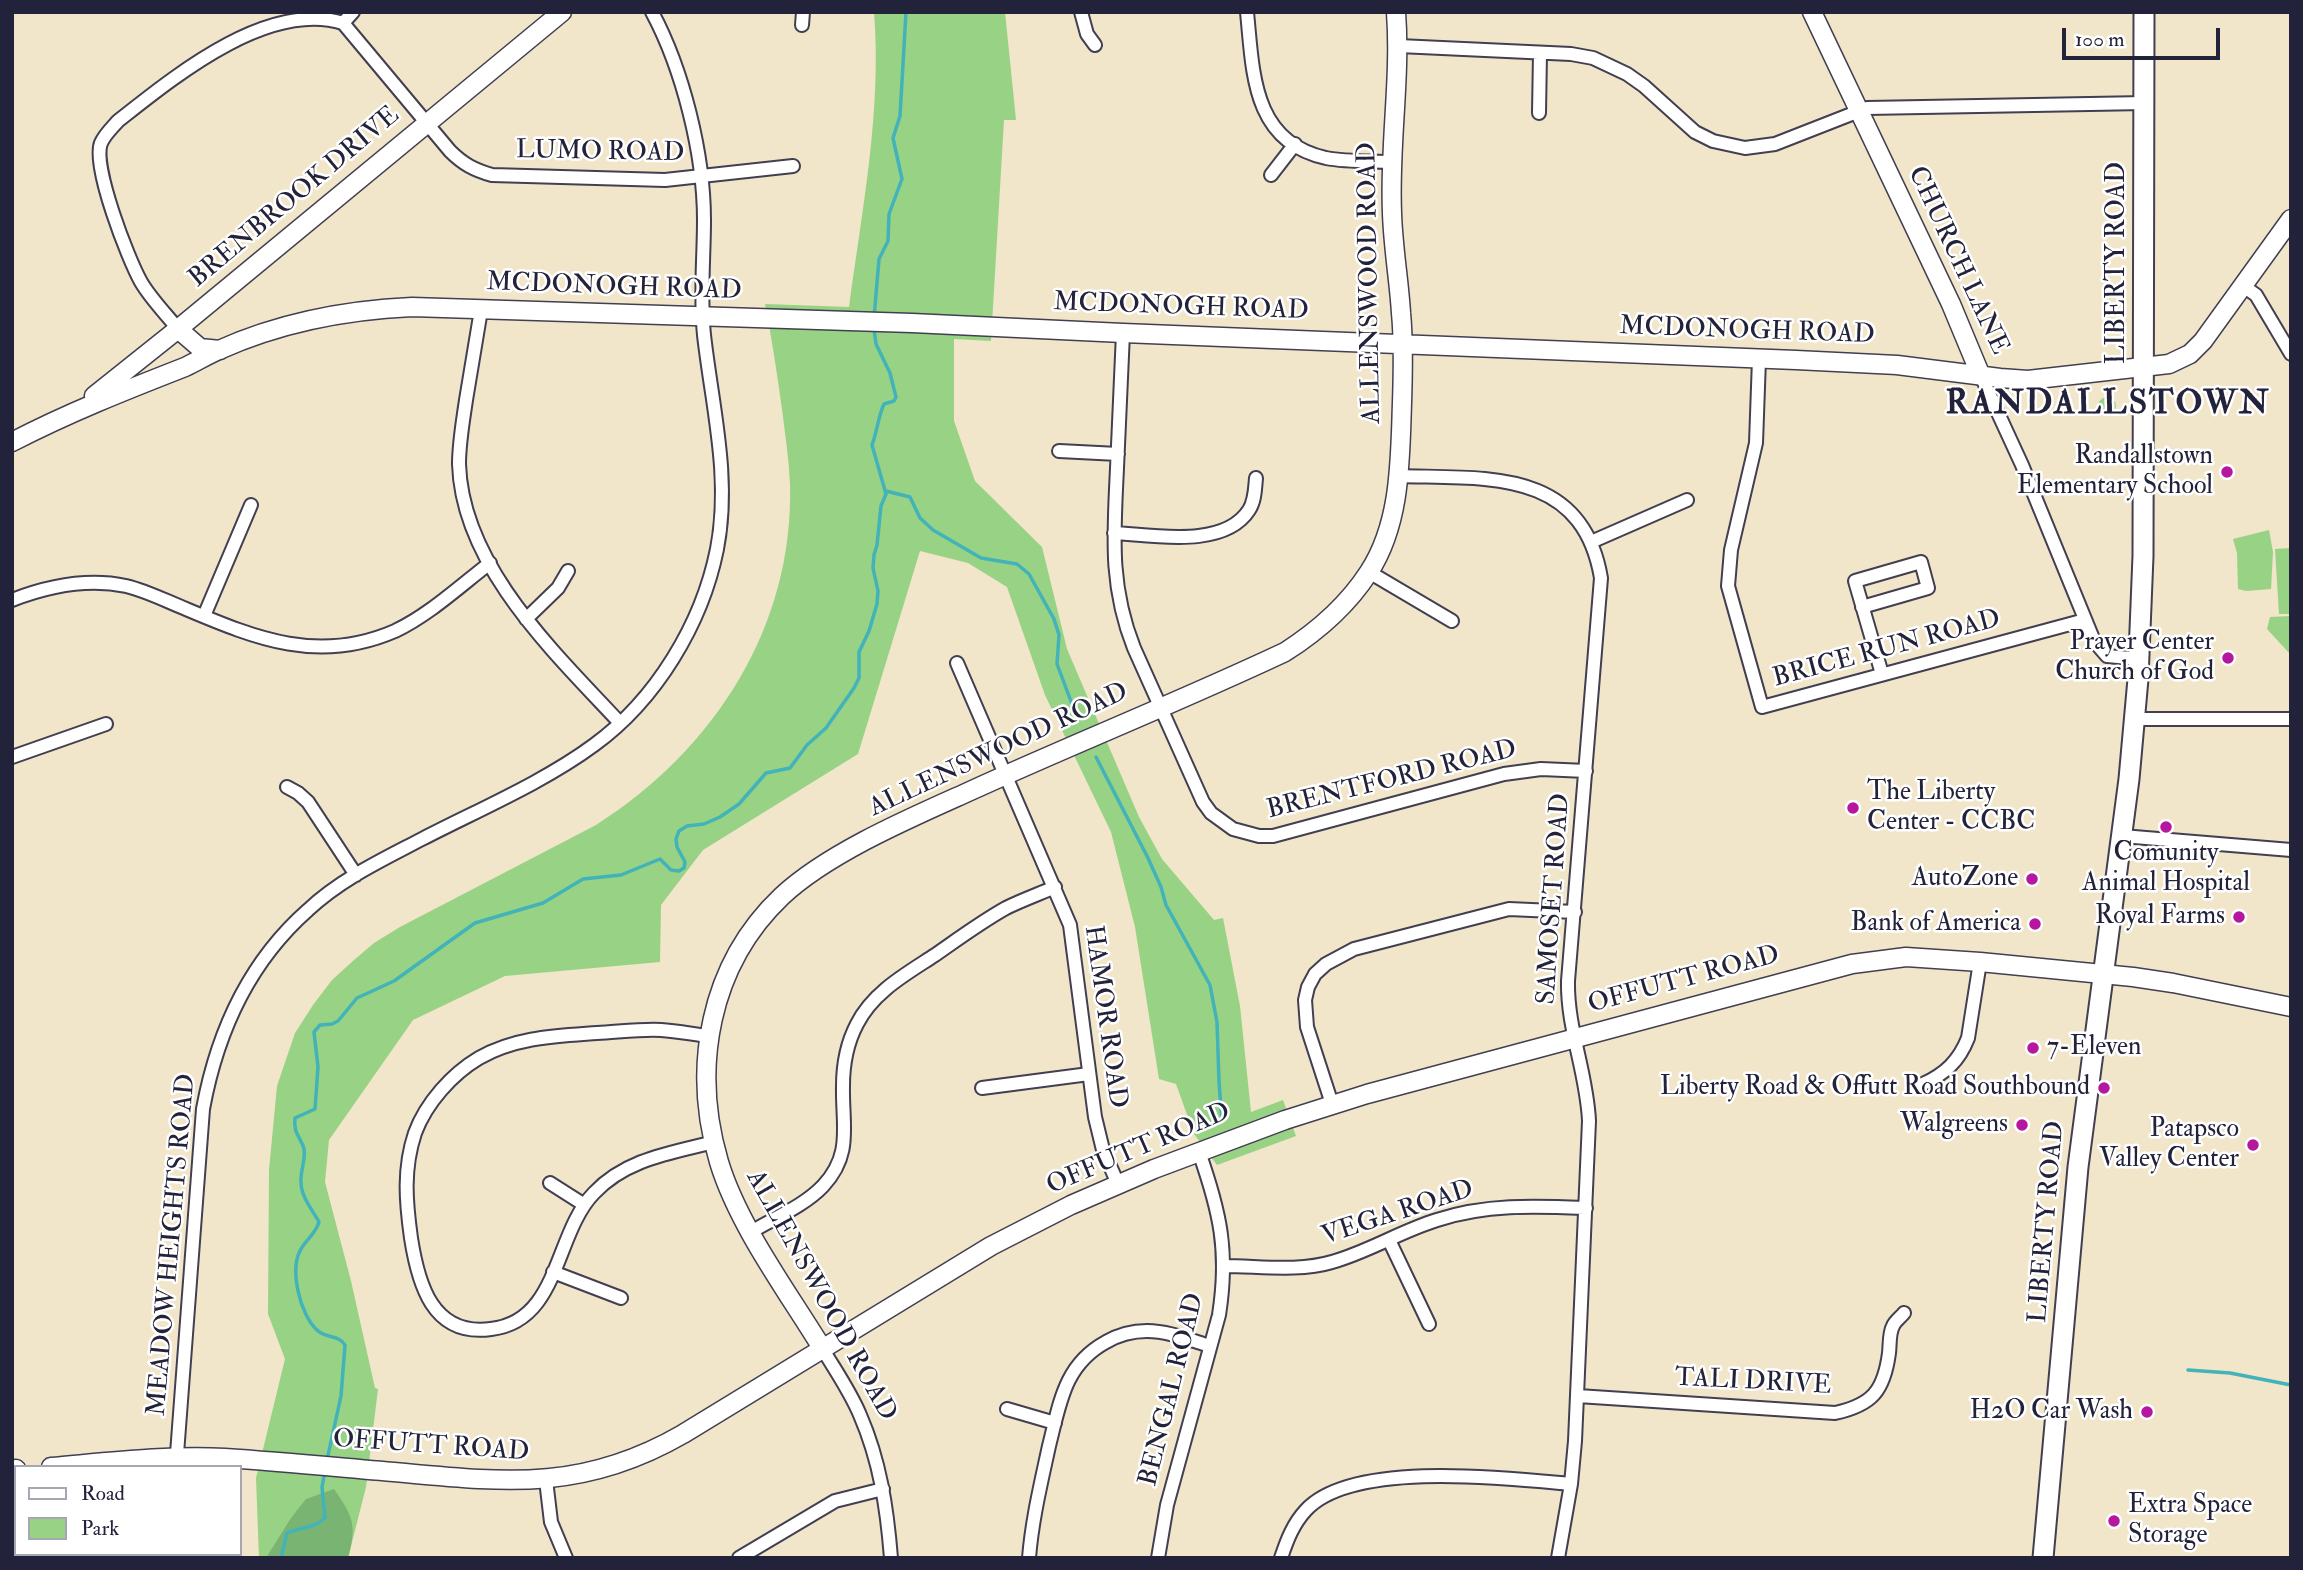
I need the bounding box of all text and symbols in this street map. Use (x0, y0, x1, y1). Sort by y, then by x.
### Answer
scale bar (2065, 14, 2222, 58)
text: 100 m (2075, 26, 2125, 53)
street label: BRENBROOK DRIVE (183, 101, 407, 295)
street label: LUMO ROAD (516, 136, 684, 170)
street label: ALLENSWOOD ROAD (1353, 142, 1389, 424)
street label: CHURCH LANE (1900, 162, 2014, 360)
street label: LIBERTY ROAD (2102, 162, 2134, 364)
street label: MCDONOGH ROAD (486, 268, 742, 308)
street label: MCDONOGH ROAD (1053, 288, 1309, 328)
street label: MCDONOGH ROAD (1619, 312, 1875, 352)
district label: RANDALLSTOWN (1947, 386, 2269, 426)
place label: Randallstown Elementary School (2017, 441, 2213, 503)
marker: Randallstown Elementary School (2219, 464, 2235, 480)
street label: BRICE RUN ROAD (1770, 605, 2004, 695)
place label: Prayer Center Church of God (2055, 627, 2214, 688)
marker: Prayer Center Church of God (2220, 650, 2236, 666)
street label: ALLENSWOOD ROAD (865, 677, 1133, 825)
street label: BRENTFORD ROAD (1264, 735, 1520, 827)
place label: The Liberty Center - CCBC (1867, 777, 2035, 838)
street label: SAMOSET ROAD (1532, 792, 1578, 1006)
marker: The Liberty Center - CCBC (1845, 800, 1861, 816)
marker: Comunity Animal Hospital (2158, 819, 2174, 835)
place label: Comunity Animal Hospital (2082, 838, 2250, 900)
place label: AutoZone (1912, 863, 2018, 895)
marker: AutoZone (2024, 871, 2040, 887)
place label: Royal Farms (2095, 901, 2225, 933)
place label: Bank of America (1850, 908, 2021, 940)
marker: Royal Farms (2231, 909, 2247, 925)
marker: Bank of America (2027, 916, 2043, 932)
street label: HAMOR ROAD (1076, 924, 1132, 1110)
street label: OFFUTT ROAD (1585, 941, 1783, 1021)
place label: 7-Eleven (2047, 1032, 2141, 1064)
marker: 7-Eleven (2025, 1040, 2041, 1056)
place label: Liberty Road & Offutt Road Southbound (1660, 1072, 2090, 1104)
street label: MEADOW HEIGHTS ROAD (143, 1073, 203, 1417)
marker: Liberty Road & Offutt Road Southbound (2096, 1080, 2112, 1096)
street label: OFFUTT ROAD (1042, 1097, 1236, 1203)
place label: Walgreens (1900, 1109, 2008, 1141)
place label: Patapsco Valley Center (2099, 1114, 2239, 1176)
marker: Walgreens (2014, 1117, 2030, 1133)
street label: LIBERTY ROAD (2024, 1120, 2072, 1324)
marker: Patapsco Valley Center (2245, 1137, 2261, 1153)
street label: ALLENSWOOD ROAD (738, 1165, 902, 1427)
street label: VEGA ROAD (1318, 1175, 1478, 1253)
street label: BENGAL ROAD (1134, 1290, 1212, 1490)
street label: TALI DRIVE (1674, 1363, 1832, 1403)
place label: H2O Car Wash (1970, 1396, 2133, 1428)
marker: H2O Car Wash (2139, 1404, 2155, 1420)
street label: OFFUTT ROAD (332, 1425, 530, 1469)
legend (14, 1465, 242, 1556)
text: Road (81, 1480, 125, 1507)
place label: Extra Space Storage (2128, 1490, 2252, 1552)
marker: Extra Space Storage (2106, 1513, 2122, 1529)
text: Park (81, 1515, 119, 1542)

